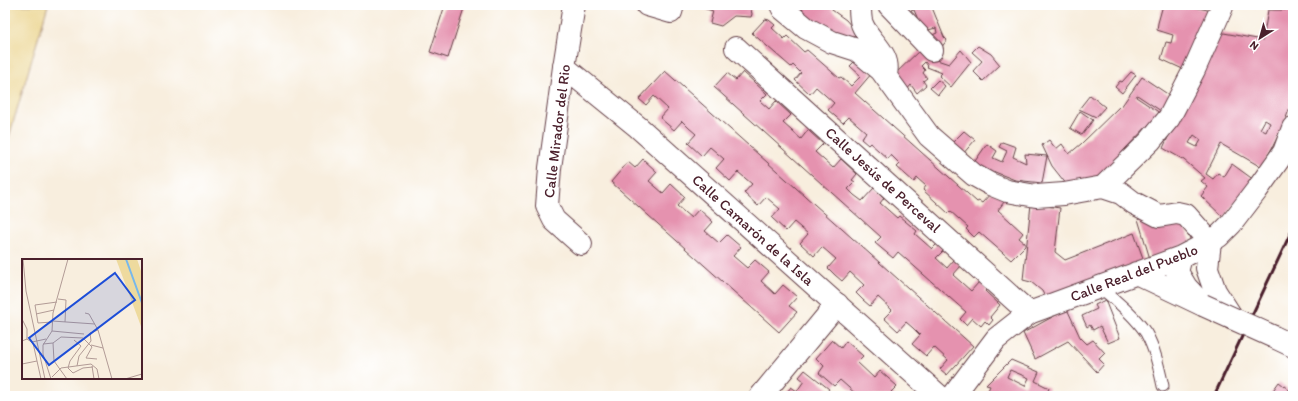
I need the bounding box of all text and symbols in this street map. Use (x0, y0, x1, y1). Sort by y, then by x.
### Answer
north arrow (1240, 18, 1280, 58)
text: N (1247, 38, 1261, 53)
street label: Calle Mirador del Rio (540, 63, 574, 199)
street label: Calle Jesús de Perceval (822, 123, 945, 237)
street label: Calle Camarón de la Isla (688, 171, 818, 290)
street label: Calle Real del Pueblo (1068, 240, 1200, 306)
inset map (22, 259, 142, 379)

